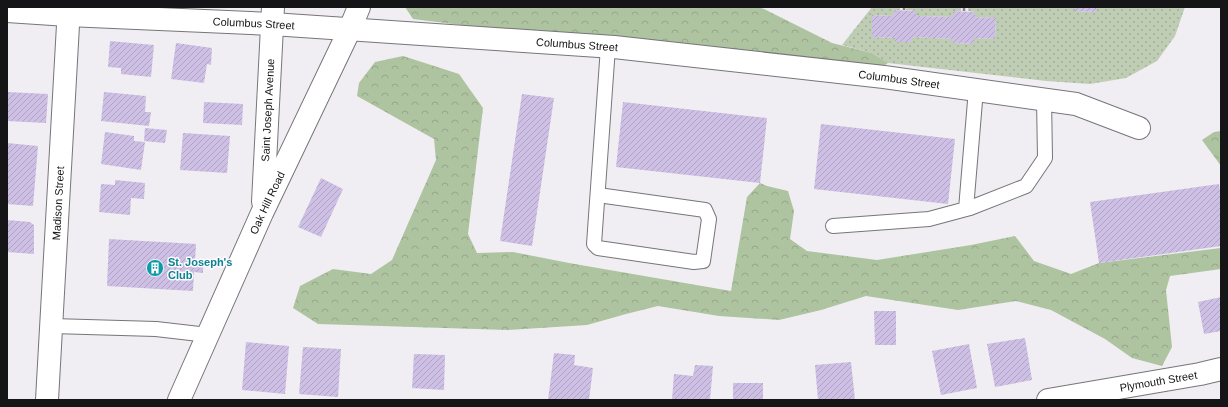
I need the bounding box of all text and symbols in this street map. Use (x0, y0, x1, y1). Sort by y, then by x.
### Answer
street label: Columbus Street (212, 15, 295, 32)
street label: Columbus Street (536, 36, 619, 53)
street label: Saint Joseph Avenue (259, 58, 276, 162)
street label: Columbus Street (858, 68, 941, 91)
street label: Madison Street (50, 166, 66, 241)
street label: Oak Hill Road (247, 169, 287, 236)
place label: St. Joseph's Club (168, 256, 232, 281)
building icon: St. Joseph's Club (145, 258, 165, 278)
street label: Plymouth Street (1119, 369, 1198, 394)

